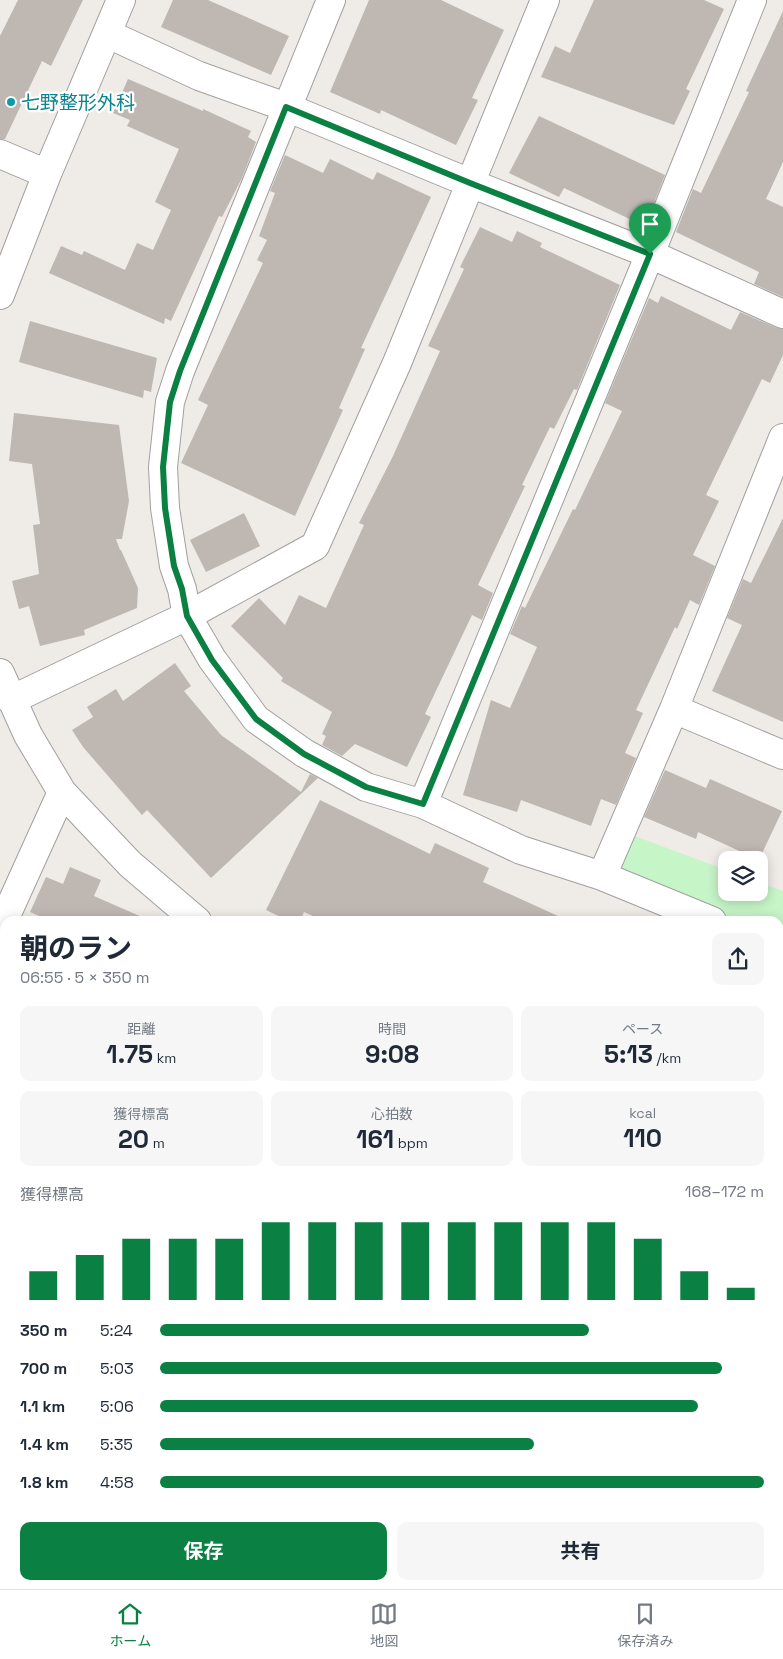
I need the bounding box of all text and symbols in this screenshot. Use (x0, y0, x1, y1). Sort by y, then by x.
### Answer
place label: 七野整形外科 (21, 90, 135, 115)
marker: 七野整形外科 (5, 96, 17, 108)
pin (629, 203, 671, 254)
icon: arrive (636, 210, 664, 238)
map controls (718, 851, 768, 901)
button: layers (718, 851, 768, 901)
text: 朝のラン (20, 930, 132, 966)
button: share (712, 933, 764, 985)
text: 06:55 · 5 × 350 m (20, 967, 150, 988)
text: 距離 (127, 1020, 155, 1038)
text: 時間 (378, 1020, 406, 1038)
text: ペース (622, 1020, 663, 1038)
text: 1.75 (106, 1038, 153, 1070)
text: 9:08 (365, 1038, 419, 1070)
text: 5:13 (604, 1038, 653, 1070)
text: km (153, 1049, 176, 1067)
text: /km (653, 1049, 681, 1067)
text: kcal (629, 1104, 656, 1122)
text: 獲得標高 (113, 1105, 169, 1123)
text: 心拍数 (371, 1105, 413, 1123)
text: 110 (623, 1122, 662, 1154)
text: 20 (118, 1123, 149, 1155)
text: 161 (356, 1123, 394, 1155)
text: m (149, 1134, 165, 1152)
text: bpm (394, 1134, 428, 1152)
text: 168–172 m (685, 1181, 764, 1202)
text: 獲得標高 (20, 1184, 84, 1205)
text: 350 m (20, 1320, 67, 1341)
text: 5:24 (100, 1320, 133, 1341)
text: 700 m (20, 1358, 67, 1379)
text: 5:03 (100, 1358, 134, 1379)
text: 1.1 km (20, 1396, 65, 1417)
text: 5:06 (100, 1396, 134, 1417)
text: 1.4 km (20, 1434, 69, 1455)
text: 5:35 (100, 1434, 133, 1455)
text: 1.8 km (20, 1472, 68, 1493)
text: 4:58 (100, 1472, 134, 1493)
button: 保存 (20, 1522, 387, 1580)
button: 共有 (397, 1522, 764, 1580)
tab: ホーム (110, 1600, 151, 1650)
tab: 地図 (370, 1600, 398, 1650)
tab: 保存済み (617, 1600, 673, 1650)

